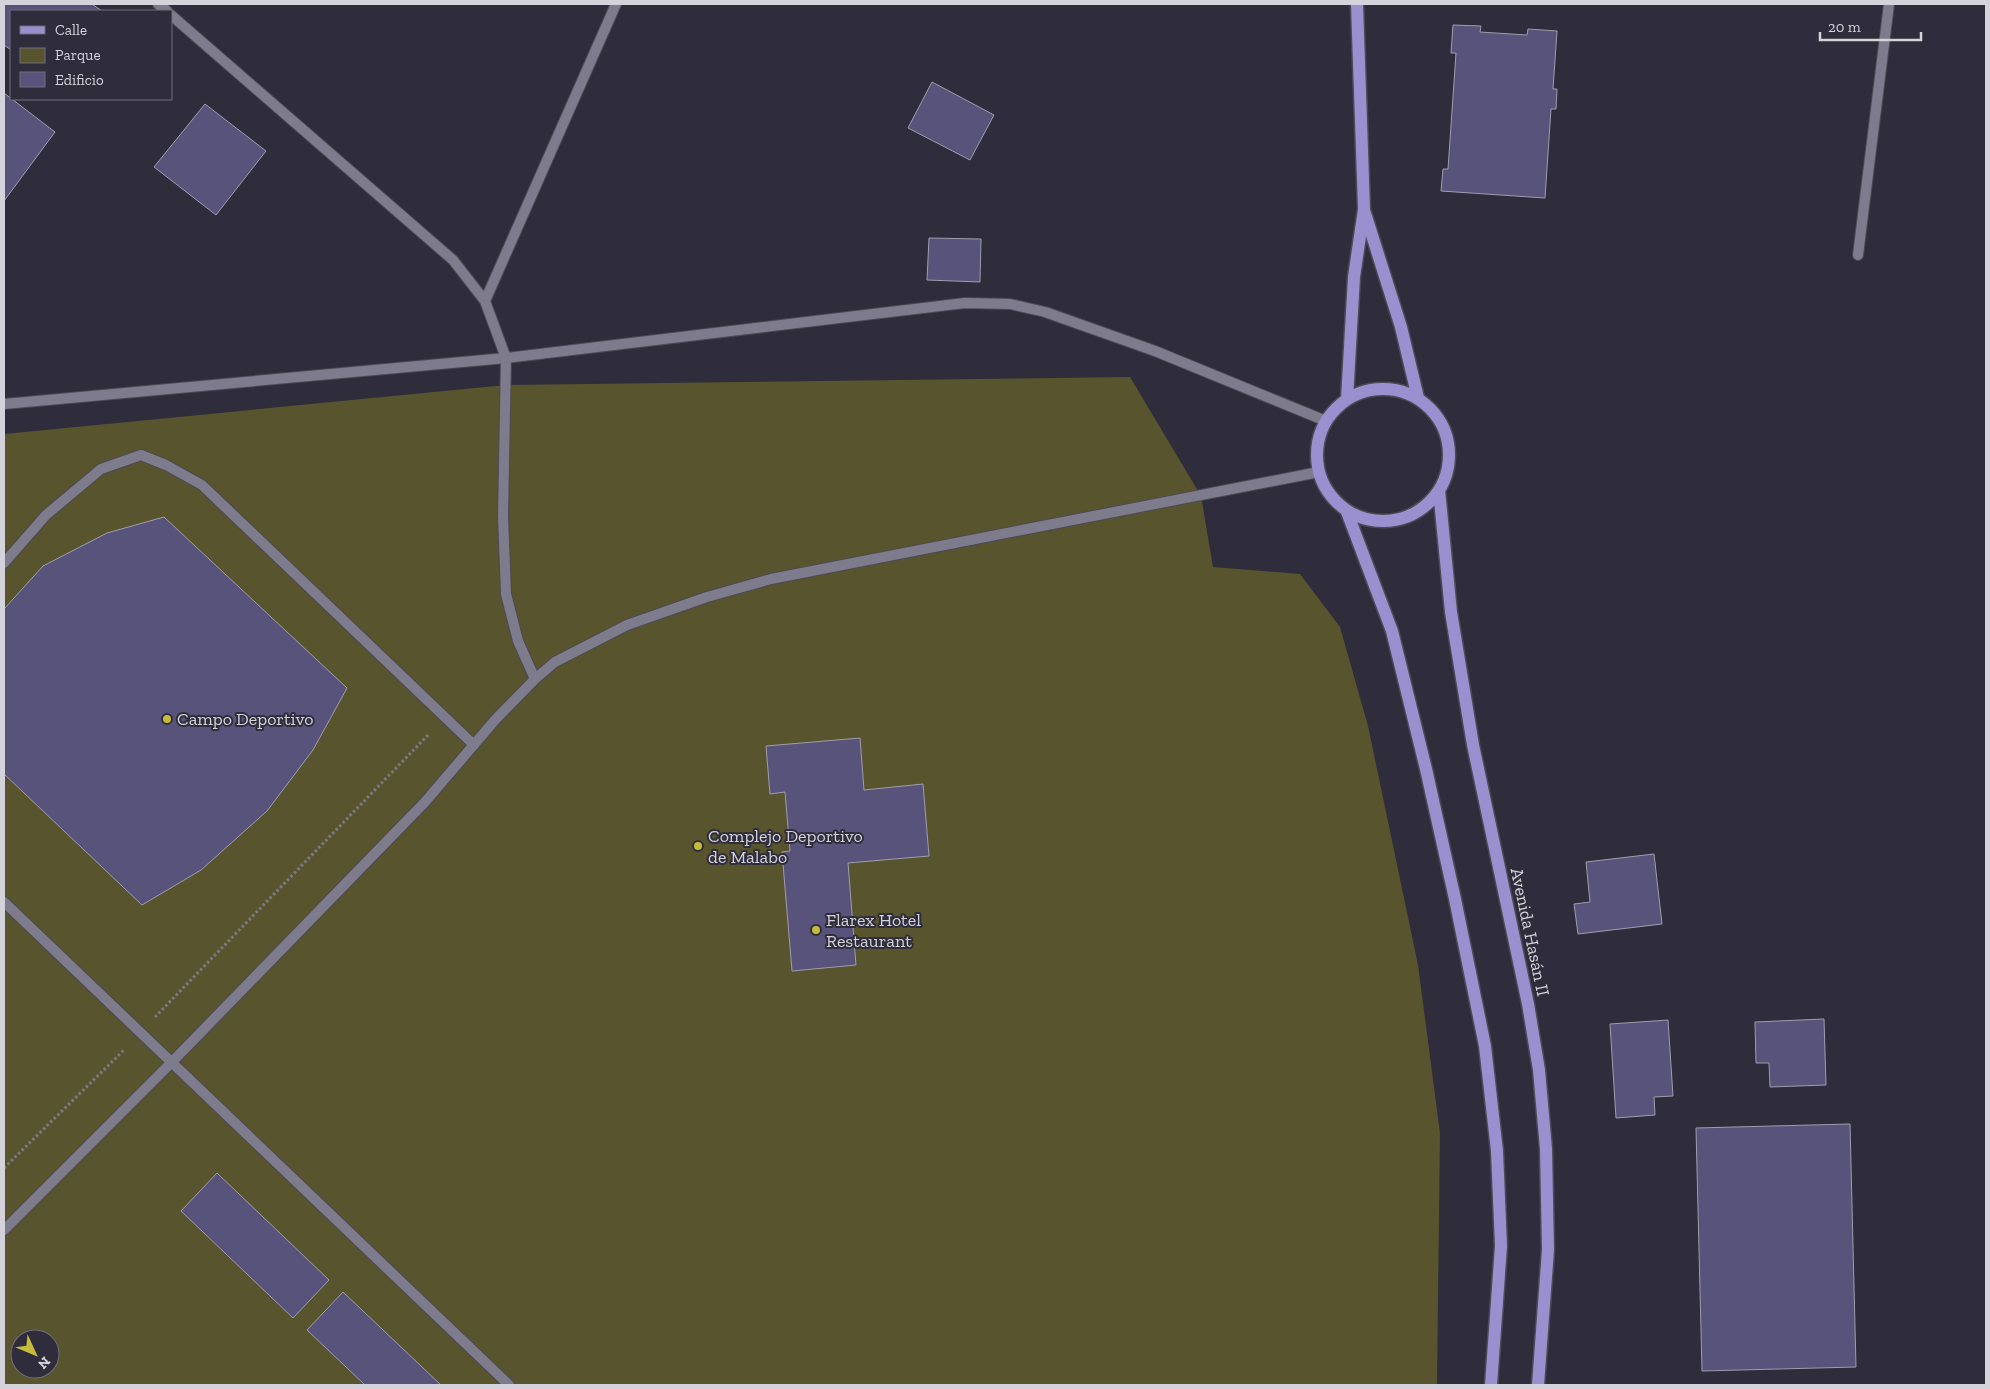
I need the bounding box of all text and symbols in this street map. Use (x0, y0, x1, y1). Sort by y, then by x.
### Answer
legend (10, 10, 172, 100)
scale bar (1820, 10, 1921, 42)
text: 20 m (1828, 18, 1861, 36)
text: Calle (55, 21, 87, 39)
text: Parque (55, 46, 101, 64)
text: Edificio (55, 71, 104, 89)
place label: Campo Deportivo (177, 708, 314, 730)
marker: Campo Deportivo (161, 713, 173, 725)
place label: Complejo Deportivo de Malabo (708, 825, 863, 868)
marker: Complejo Deportivo de Malabo (692, 840, 704, 852)
street label: Avenida Hasán II (1506, 866, 1554, 998)
place label: Flarex Hotel Restaurant (826, 909, 921, 952)
marker: Flarex Hotel Restaurant (810, 924, 822, 936)
north arrow (10, 1329, 60, 1379)
text: N (34, 1353, 54, 1373)

